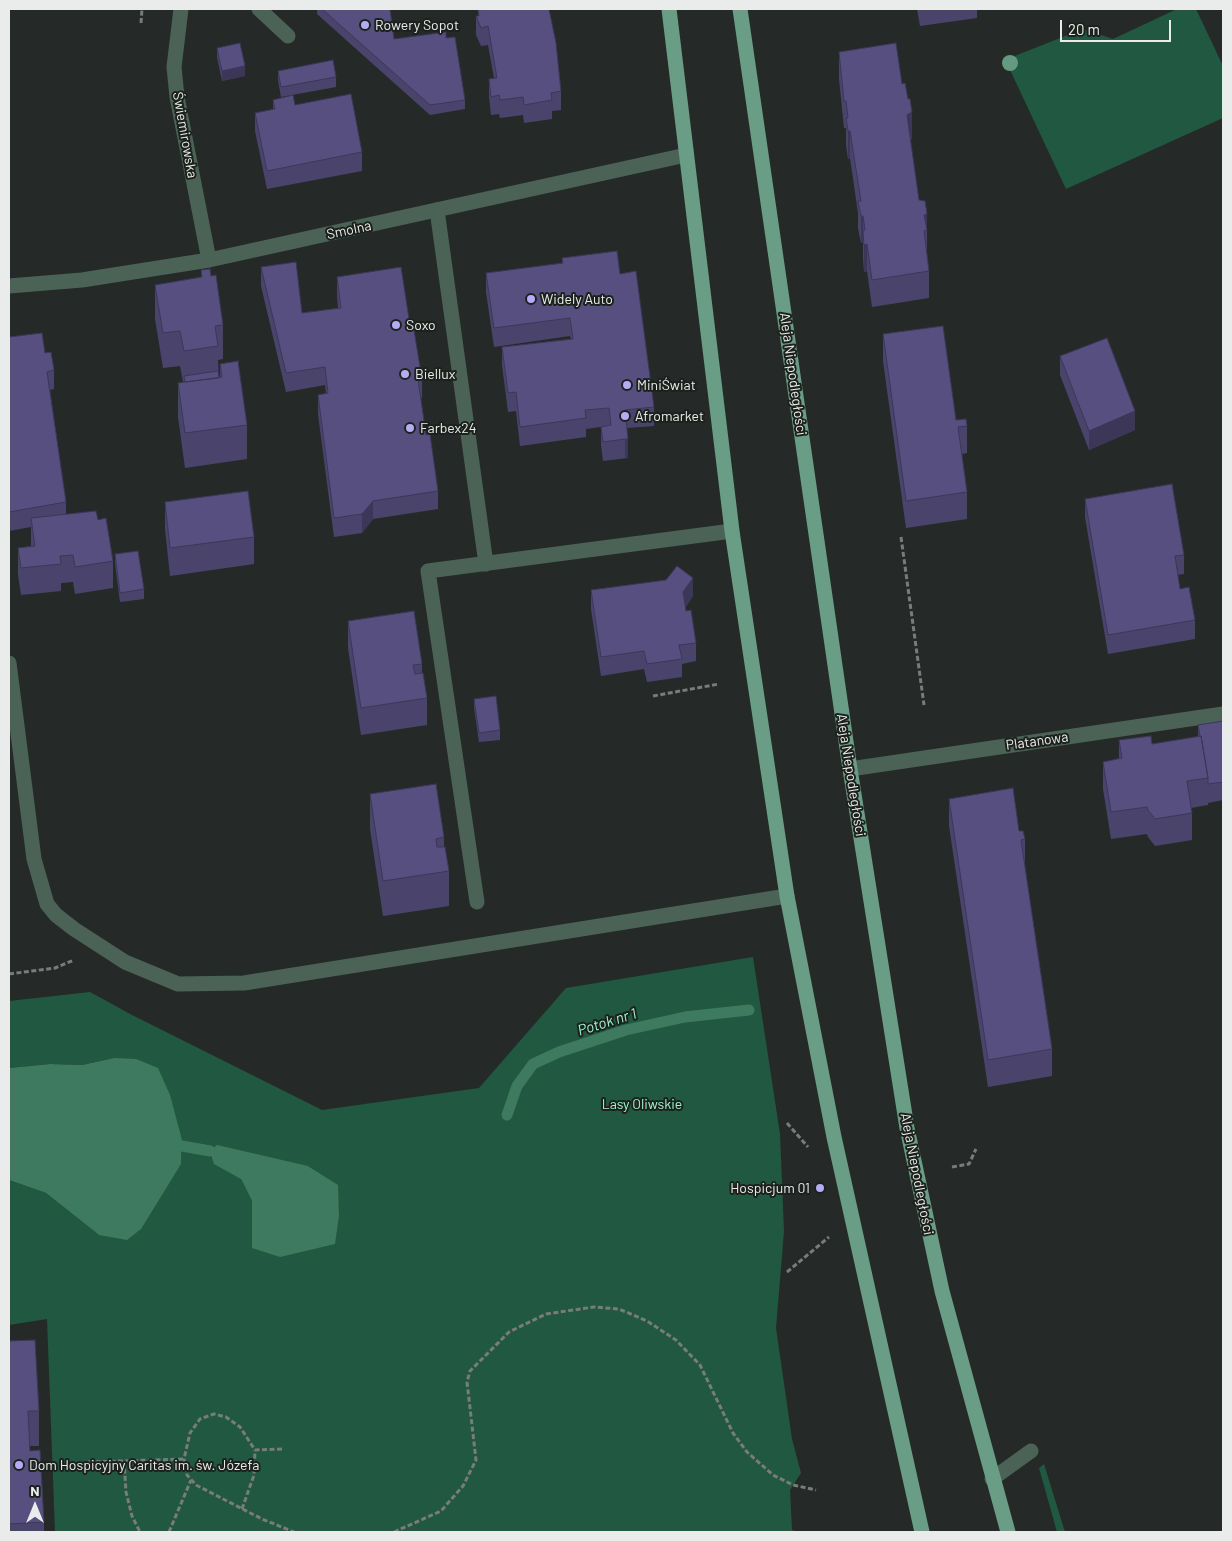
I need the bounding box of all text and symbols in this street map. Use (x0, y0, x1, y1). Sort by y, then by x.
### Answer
scale bar (1062, 10, 1173, 42)
place label: Rowery Sopot (375, 17, 459, 33)
marker: Rowery Sopot (359, 19, 371, 31)
text: 20 m (1068, 20, 1100, 38)
street label: Świemirowska (169, 91, 201, 179)
street label: Smolna (325, 217, 373, 243)
place label: Widely Auto (541, 291, 613, 307)
marker: Widely Auto (525, 293, 537, 305)
street label: Aleja Niepodległości (776, 311, 810, 437)
place label: Soxo (406, 317, 436, 333)
marker: Soxo (390, 319, 402, 331)
place label: Biellux (415, 366, 455, 382)
marker: Biellux (399, 368, 411, 380)
place label: MiniŚwiat (637, 377, 696, 393)
marker: MiniŚwiat (621, 379, 633, 391)
place label: Afromarket (635, 408, 704, 424)
marker: Afromarket (619, 410, 631, 422)
place label: Farbex24 (420, 420, 476, 436)
marker: Farbex24 (404, 422, 416, 434)
street label: Aleja Niepodległości (833, 712, 869, 838)
street label: Platanowa (1005, 728, 1069, 754)
water label: Potok nr 1 (575, 1005, 639, 1039)
park label: Lasy Oliwskie (602, 1096, 682, 1112)
street label: Aleja Niepodległości (897, 1111, 937, 1237)
place label: Hospicjum 01 (730, 1180, 810, 1196)
marker: Hospicjum 01 (814, 1182, 826, 1194)
place label: Dom Hospicyjny Caritas im. św. Józefa (29, 1457, 259, 1473)
marker: Dom Hospicyjny Caritas im. św. Józefa (13, 1459, 25, 1471)
north arrow (10, 1481, 60, 1531)
text: N (30, 1482, 40, 1499)

